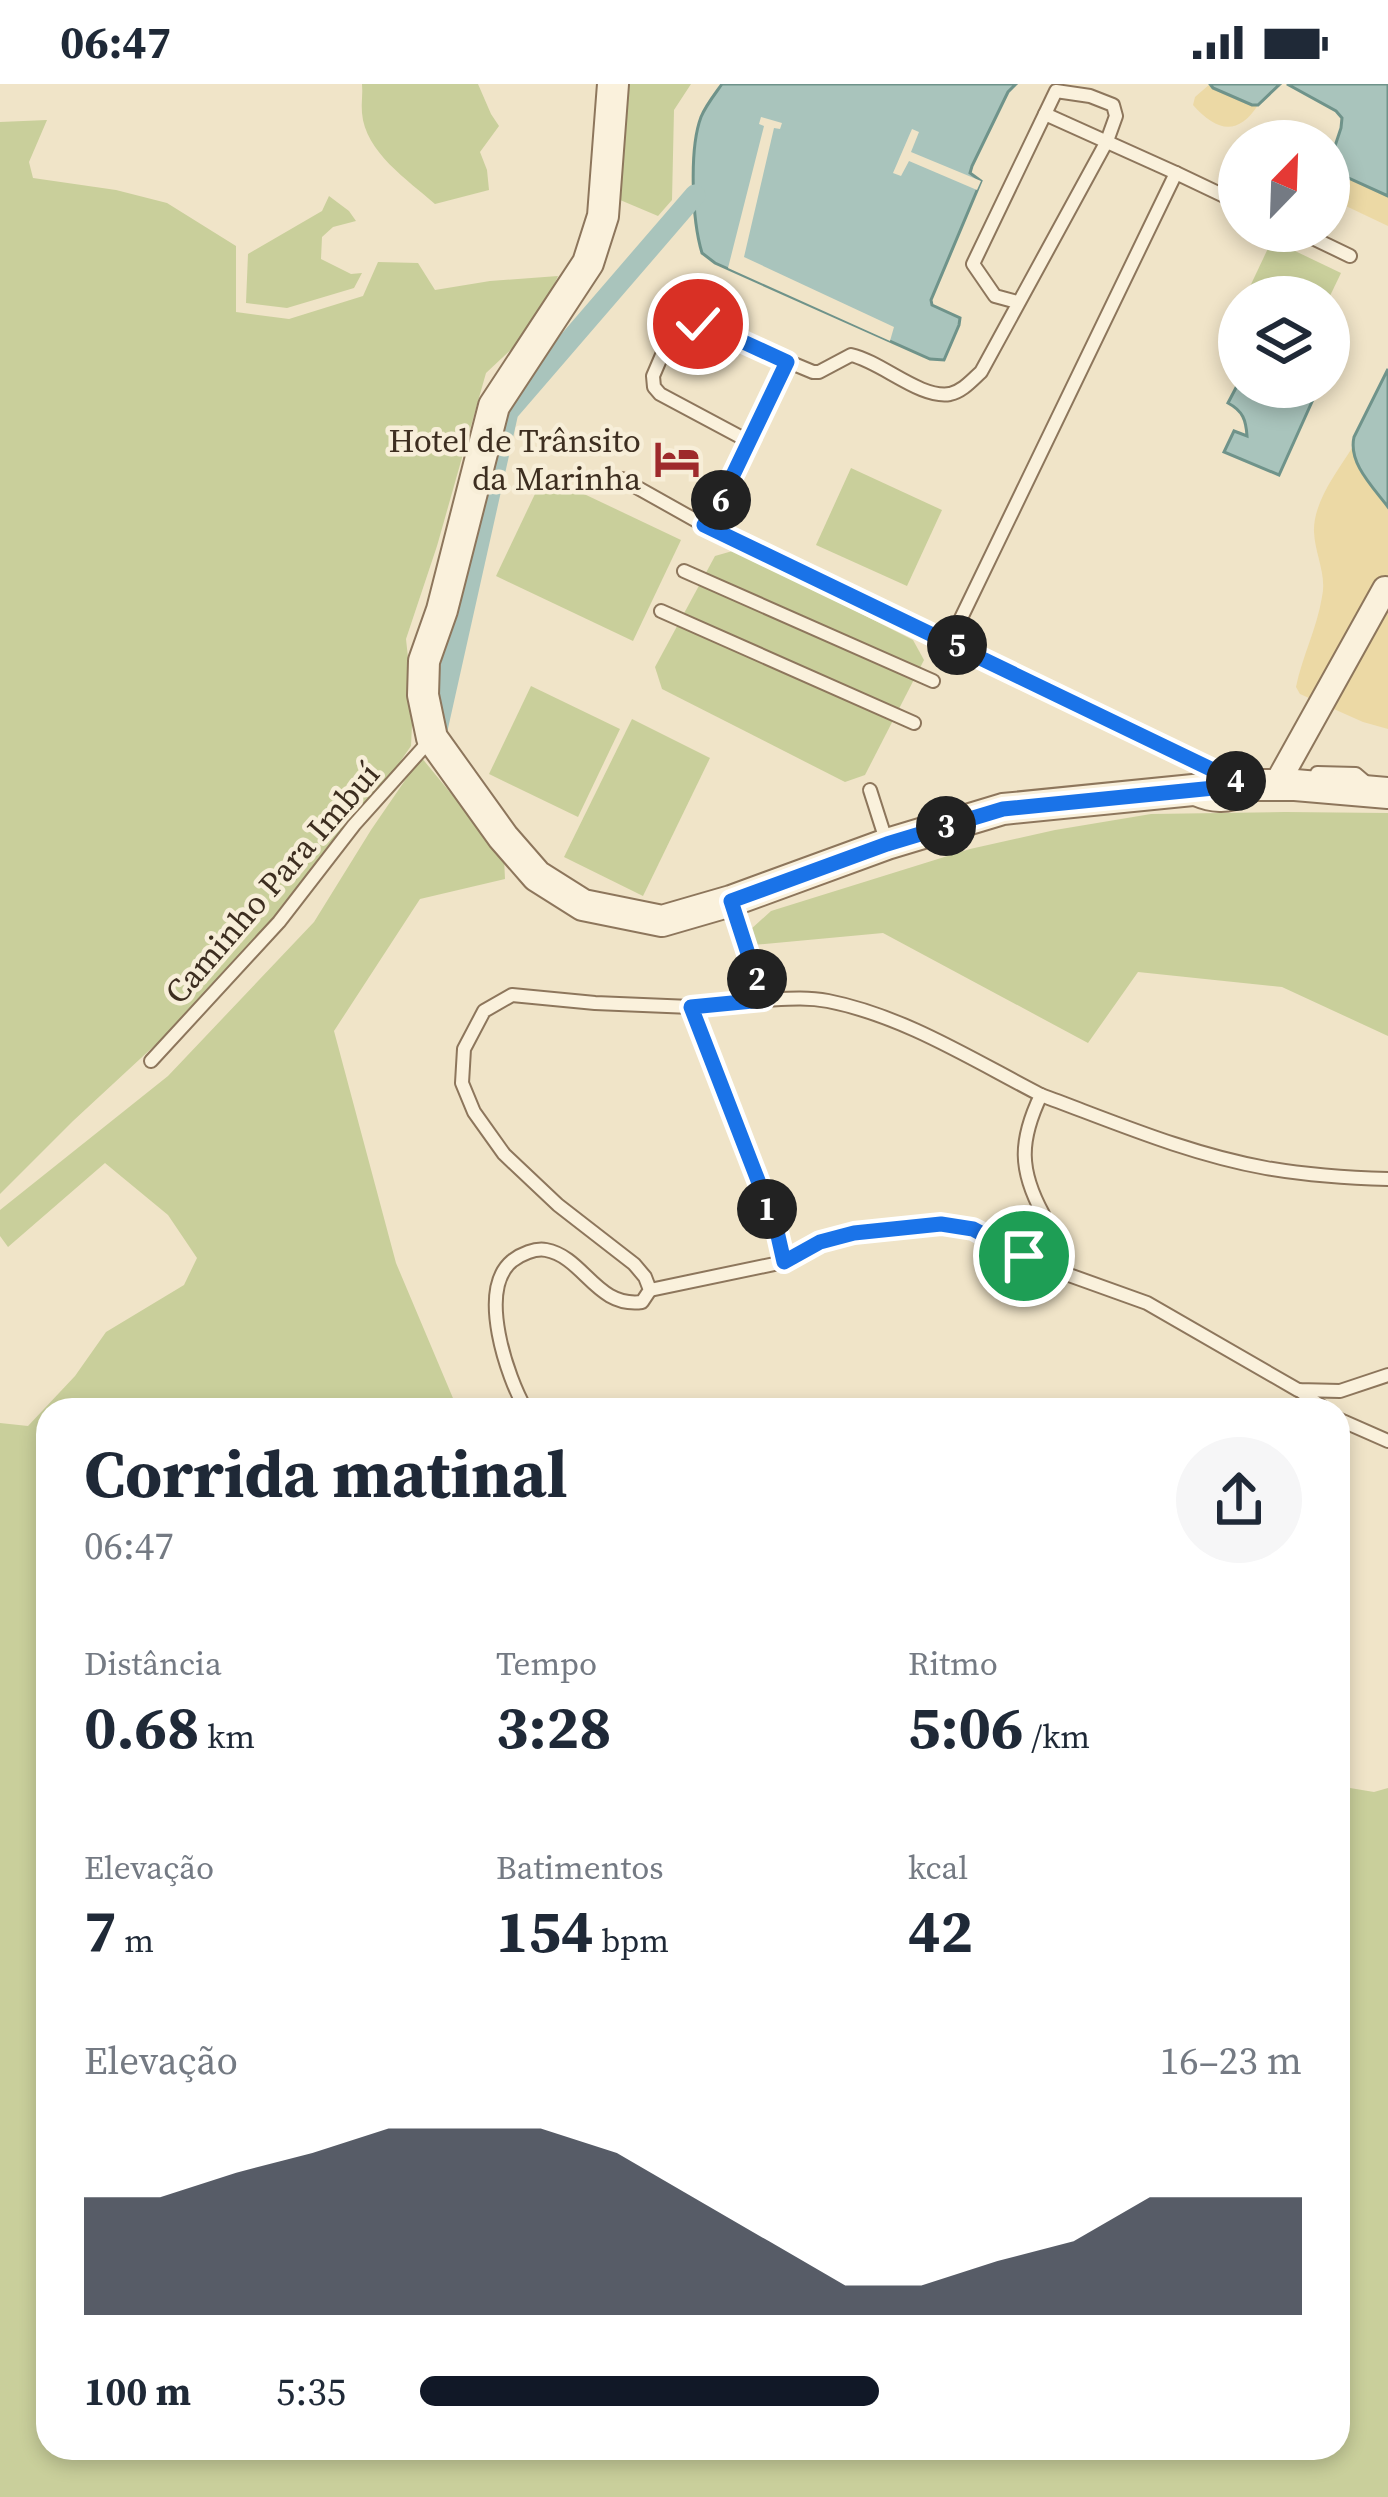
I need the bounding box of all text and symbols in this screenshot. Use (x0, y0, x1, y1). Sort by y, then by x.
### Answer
text: 06:47 (60, 11, 171, 73)
north arrow (1218, 120, 1350, 252)
map controls (1218, 120, 1350, 408)
pin (647, 273, 749, 375)
button: layers (1218, 276, 1350, 408)
icon: check (665, 291, 731, 357)
place label: Hotel de Trânsito da Marinha (388, 418, 641, 501)
hotel icon: Hotel de Trânsito da Marinha (652, 434, 702, 484)
pin: 6 (691, 470, 751, 530)
text: 6 (712, 477, 730, 522)
pin: 5 (927, 615, 987, 675)
text: 5 (948, 622, 966, 667)
pin: 4 (1206, 751, 1266, 811)
street label: Caminho Para Imbuí (154, 753, 390, 1013)
text: 4 (1227, 758, 1245, 803)
pin: 3 (916, 796, 976, 856)
text: 3 (937, 803, 955, 848)
pin: 2 (727, 949, 787, 1009)
text: 2 (748, 956, 766, 1001)
pin: 1 (737, 1179, 797, 1239)
text: 1 (758, 1186, 776, 1231)
pin (973, 1205, 1075, 1307)
icon: arrive (991, 1223, 1057, 1289)
text: Corrida matinal (84, 1429, 568, 1519)
button: share (1176, 1437, 1302, 1563)
text: 06:47 (84, 1519, 174, 1572)
text: Distância (84, 1641, 222, 1686)
text: Tempo (496, 1641, 597, 1686)
text: Ritmo (908, 1641, 998, 1686)
text: 0.68 (84, 1686, 200, 1768)
text: 3:28 (496, 1686, 612, 1768)
text: 5:06 (908, 1686, 1024, 1768)
text: km (200, 1714, 255, 1759)
text: /km (1024, 1714, 1090, 1759)
text: Elevação (84, 1845, 214, 1890)
text: Batimentos (496, 1845, 664, 1890)
text: kcal (908, 1845, 968, 1890)
text: 7 (84, 1890, 117, 1972)
text: 154 (496, 1890, 594, 1972)
text: 42 (908, 1890, 973, 1972)
text: m (117, 1918, 154, 1963)
text: bpm (594, 1918, 669, 1963)
text: Elevação (84, 2034, 238, 2087)
text: 16–23 m (1160, 2034, 1302, 2087)
text: 100 m (84, 2365, 191, 2418)
text: 5:35 (276, 2365, 346, 2418)

